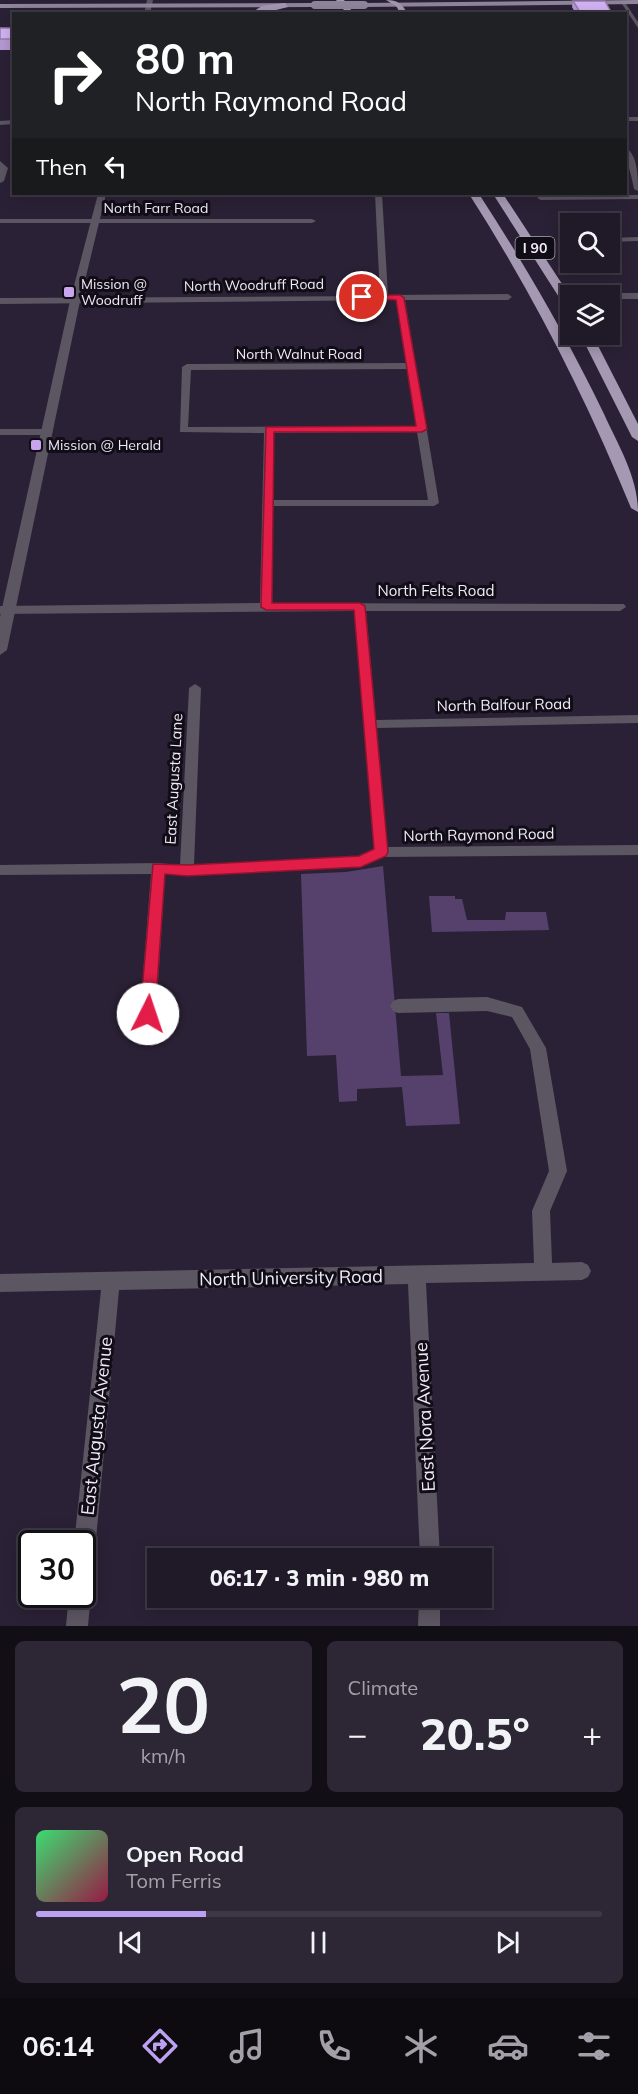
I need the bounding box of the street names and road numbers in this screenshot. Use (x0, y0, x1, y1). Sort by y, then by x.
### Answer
street label: North Farr Road (104, 199, 208, 217)
road number: I 90 (516, 237, 554, 259)
street label: North Woodruff Road (184, 275, 324, 295)
street label: North Walnut Road (236, 345, 362, 363)
street label: North Felts Road (378, 581, 494, 600)
street label: North Balfour Road (437, 694, 571, 715)
street label: East Augusta Lane (161, 713, 186, 845)
street label: North Raymond Road (403, 824, 555, 845)
street label: North University Road (199, 1264, 383, 1291)
street label: East Augusta Avenue (76, 1336, 117, 1516)
street label: East Nora Avenue (409, 1342, 440, 1492)

